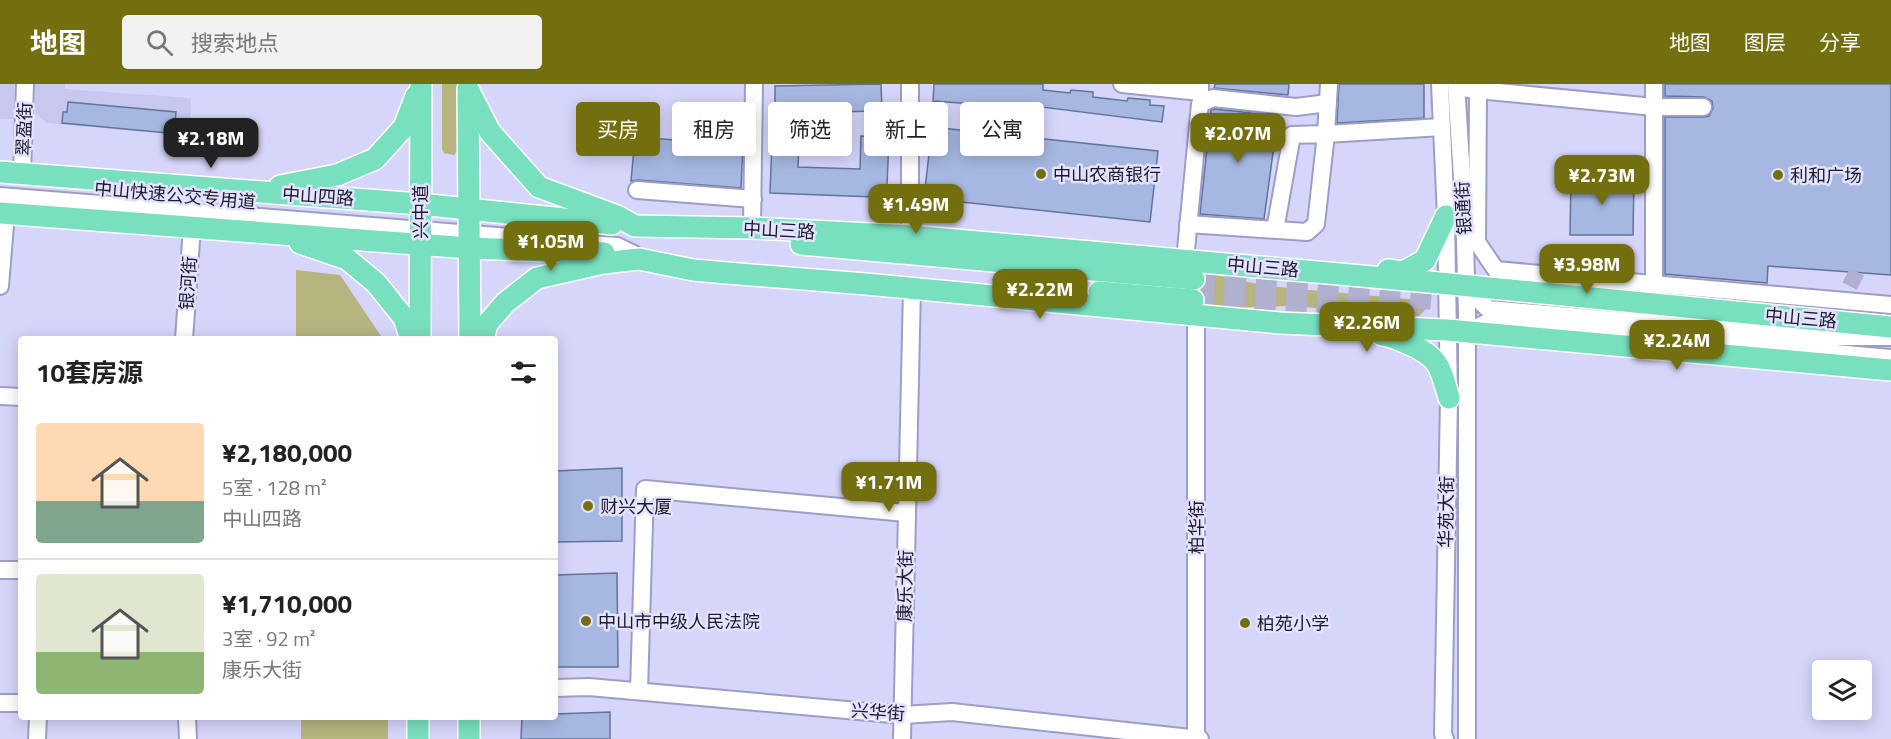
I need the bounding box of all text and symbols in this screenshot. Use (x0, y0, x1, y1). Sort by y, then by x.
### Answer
search box (122, 15, 542, 69)
text: 地图 (30, 21, 86, 64)
icon: search (143, 26, 176, 59)
text: 搜索地点 (191, 26, 279, 60)
text: 地图 (1669, 26, 1711, 58)
text: 图层 (1744, 26, 1786, 58)
text: 分享 (1819, 26, 1861, 58)
street label: 翠盈街 (10, 102, 38, 156)
chip: 买房 (576, 102, 660, 156)
chip: 租房 (672, 102, 756, 156)
chip: 筛选 (768, 102, 852, 156)
chip: 新上 (864, 102, 948, 156)
chip: 公寓 (960, 102, 1044, 156)
pin: ¥2.07M (1189, 113, 1287, 164)
text: ¥2.07M (1204, 117, 1272, 148)
pin: ¥2.18M (162, 118, 260, 169)
text: ¥2.18M (177, 122, 245, 153)
pin: ¥2.73M (1553, 155, 1651, 206)
text: ¥2.73M (1568, 159, 1636, 190)
place label: 中山农商银行 (1053, 161, 1161, 188)
place label: 利和广场 (1790, 162, 1862, 189)
marker: 中山农商银行 (1034, 167, 1048, 181)
marker: 利和广场 (1771, 168, 1785, 182)
street label: 中山快速公交专用道 (93, 174, 257, 216)
street label: 中山四路 (281, 180, 355, 212)
street label: 银通街 (1448, 180, 1478, 236)
pin: ¥1.49M (867, 184, 965, 235)
street label: 兴中道 (407, 185, 434, 239)
text: ¥1.49M (882, 188, 950, 219)
street label: 中山三路 (742, 215, 816, 245)
pin: ¥1.05M (502, 221, 600, 272)
text: ¥1.05M (517, 225, 585, 256)
pin: ¥3.98M (1538, 244, 1636, 295)
text: ¥3.98M (1553, 248, 1621, 279)
street label: 中山三路 (1226, 250, 1300, 284)
street label: 银河街 (173, 255, 203, 311)
pin: ¥2.22M (991, 269, 1089, 320)
text: ¥2.22M (1006, 273, 1074, 304)
street label: 中山三路 (1764, 301, 1838, 335)
pin: ¥2.26M (1318, 302, 1416, 353)
text: ¥2.26M (1333, 306, 1401, 337)
pin: ¥2.24M (1628, 320, 1726, 371)
text: ¥2.24M (1643, 324, 1711, 355)
text: 10套房源 (36, 353, 143, 392)
icon: filters (507, 356, 540, 389)
text: ¥2,180,000 (222, 433, 352, 472)
icon: home (84, 447, 156, 519)
pin: ¥1.71M (840, 462, 938, 513)
text: ¥1.71M (855, 466, 923, 497)
text: 5室 · 128 m² (222, 472, 327, 503)
street label: 华苑大街 (1432, 476, 1460, 548)
place label: 财兴大厦 (600, 493, 672, 520)
marker: 财兴大厦 (581, 499, 595, 513)
street label: 柏华街 (1183, 500, 1210, 554)
text: 中山四路 (222, 503, 302, 534)
street label: 康乐大街 (891, 550, 919, 622)
text: ¥1,710,000 (222, 584, 352, 623)
icon: home (84, 598, 156, 670)
place label: 中山市中级人民法院 (598, 608, 760, 635)
place label: 柏苑小学 (1257, 610, 1329, 637)
marker: 中山市中级人民法院 (579, 614, 593, 628)
marker: 柏苑小学 (1238, 616, 1252, 630)
text: 3室 · 92 m² (222, 623, 315, 654)
text: 康乐大街 (222, 654, 302, 685)
map controls (1812, 660, 1872, 720)
button: layers (1812, 660, 1872, 720)
street label: 兴华街 (850, 697, 906, 727)

